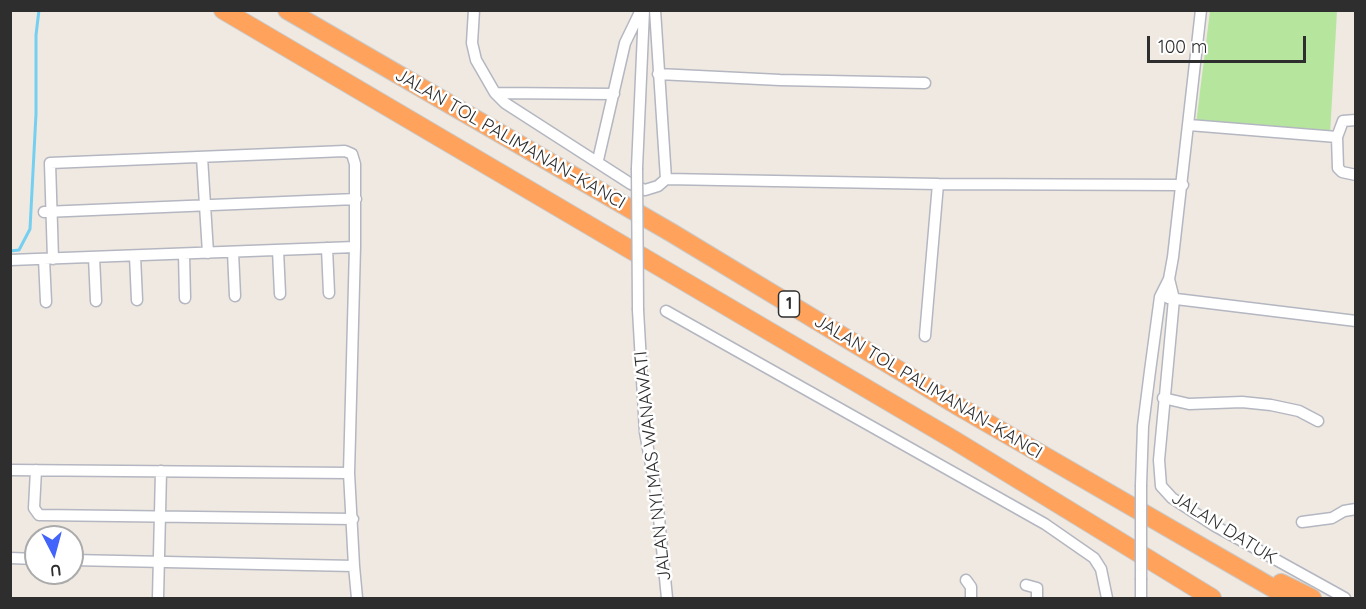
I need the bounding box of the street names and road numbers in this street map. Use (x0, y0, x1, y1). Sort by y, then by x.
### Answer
street label: JALAN TOL PALIMANAN–KANCI (391, 64, 629, 214)
road number: 1 (778, 291, 800, 317)
street label: JALAN TOL PALIMANAN–KANCI (810, 310, 1046, 464)
street label: JALAN NYI MAS WANAWATI (630, 350, 676, 582)
street label: JALAN DATUK (1167, 487, 1281, 569)

